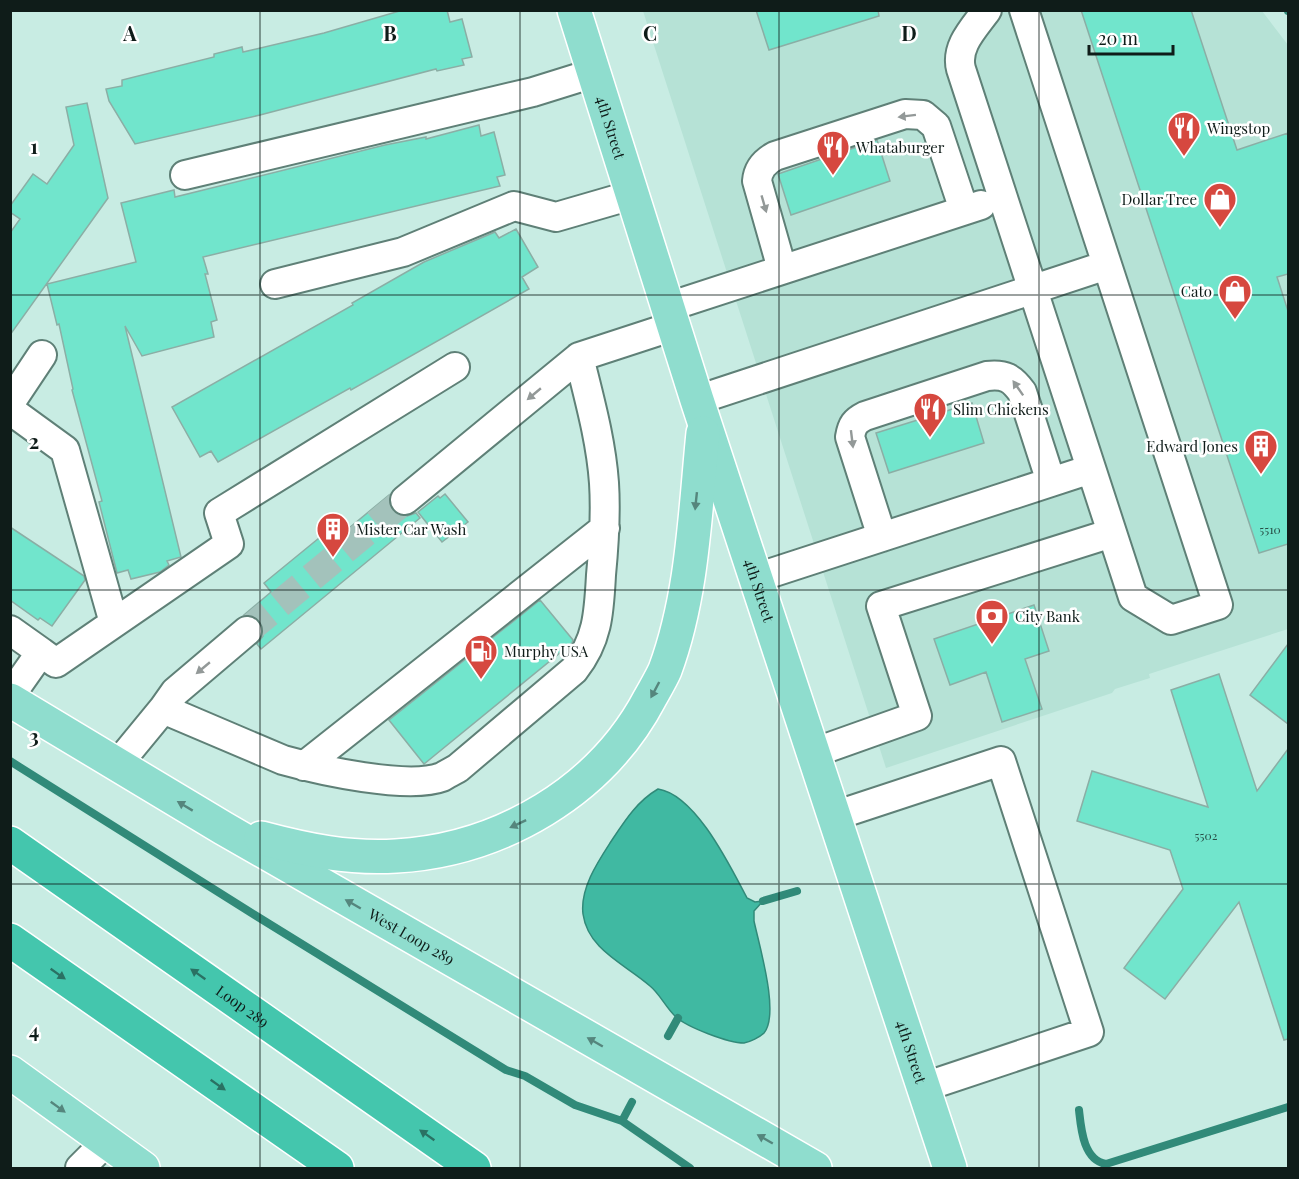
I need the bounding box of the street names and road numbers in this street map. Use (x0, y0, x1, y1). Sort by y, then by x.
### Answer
street label: 4th Street (592, 93, 631, 162)
street label: 4th Street (740, 556, 780, 625)
street label: West Loop 289 (364, 903, 458, 969)
street label: Loop 289 (212, 980, 273, 1031)
street label: 4th Street (892, 1017, 932, 1087)

